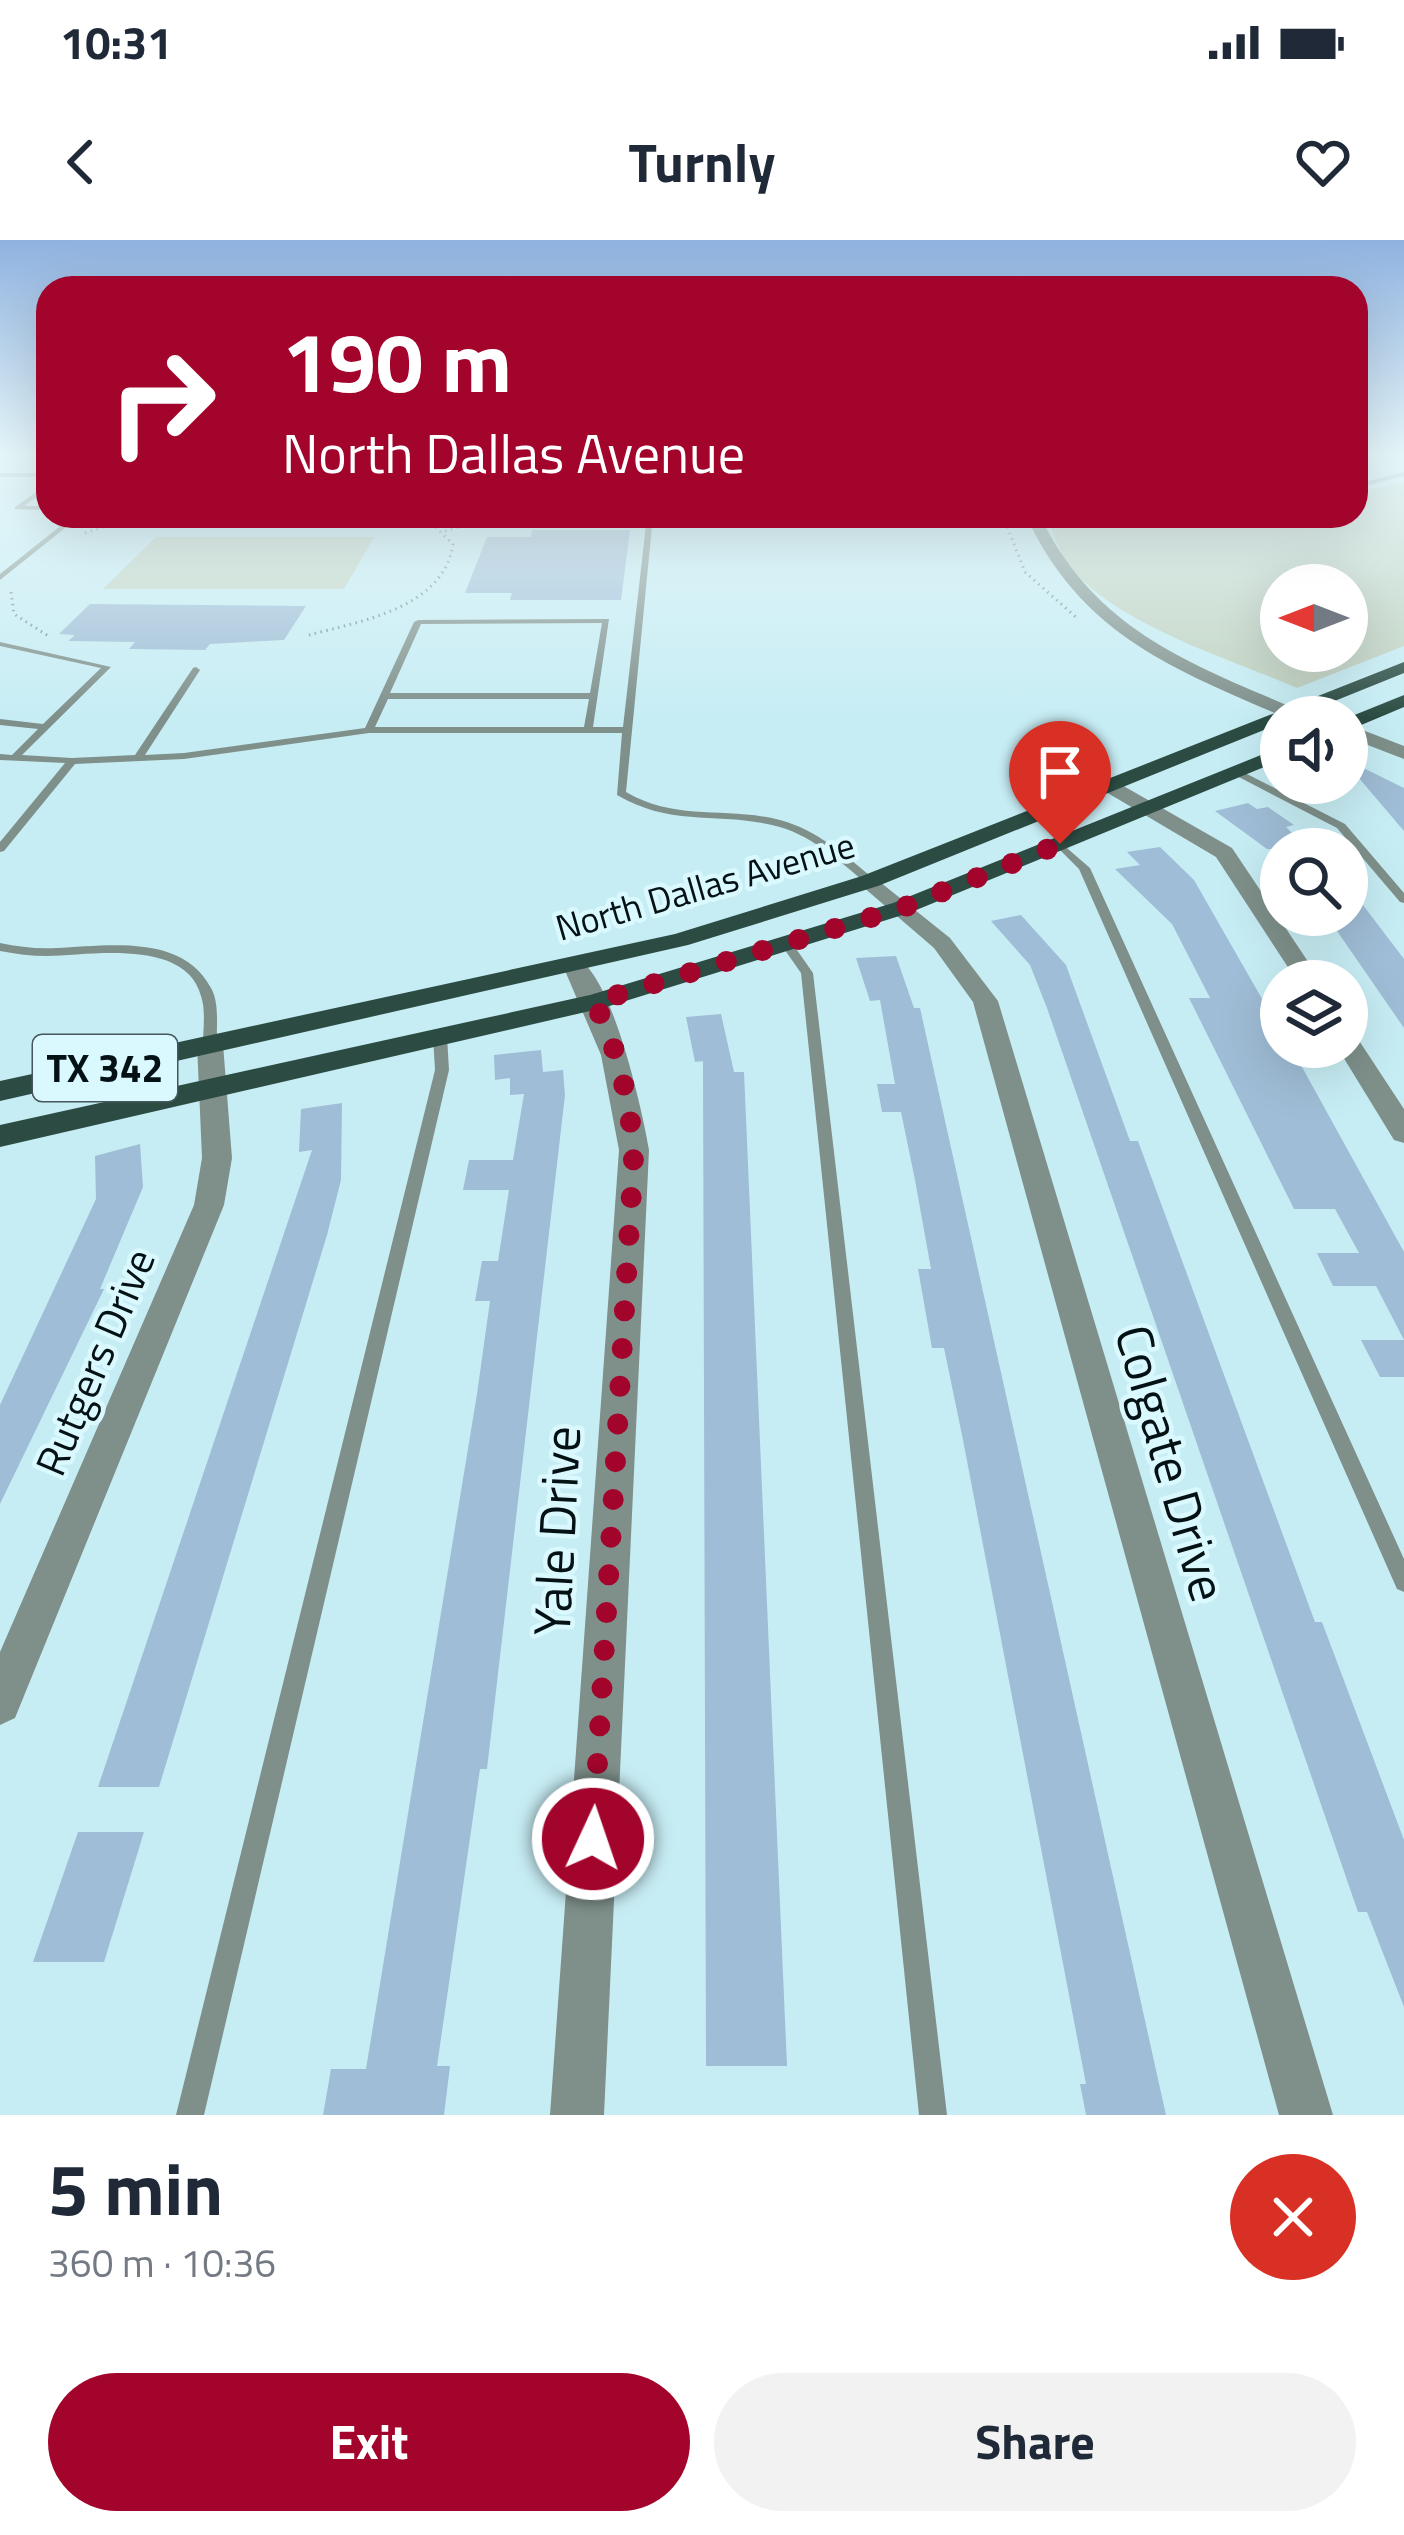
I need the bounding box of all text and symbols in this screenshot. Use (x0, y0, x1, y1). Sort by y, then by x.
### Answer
text: 10:31 (60, 8, 172, 76)
text: Turnly (629, 121, 775, 203)
icon: back (48, 129, 114, 195)
icon: heart (1290, 129, 1356, 195)
text: 190 m (282, 297, 512, 425)
icon: right (84, 324, 240, 480)
text: North Dallas Avenue (282, 412, 745, 494)
north arrow (1260, 564, 1368, 672)
map controls (1260, 564, 1368, 1068)
button: sound (1260, 696, 1368, 804)
pin (1009, 721, 1111, 844)
icon: arrive (1027, 739, 1093, 805)
street label: North Dallas Avenue (549, 817, 861, 954)
button: search (1260, 828, 1368, 936)
button: layers (1260, 960, 1368, 1068)
road number: TX 342 (33, 1035, 177, 1101)
street label: Rutgers Drive (18, 1238, 171, 1485)
street label: Colgate Drive (1095, 1315, 1249, 1610)
street label: Yale Drive (512, 1424, 600, 1638)
position arrow (530, 1776, 656, 1902)
text: 5 min (48, 2133, 223, 2243)
button: close (1230, 2154, 1356, 2280)
text: 360 m · 10:36 (48, 2233, 276, 2292)
button: Exit (48, 2373, 690, 2511)
button: Share (714, 2373, 1356, 2511)

